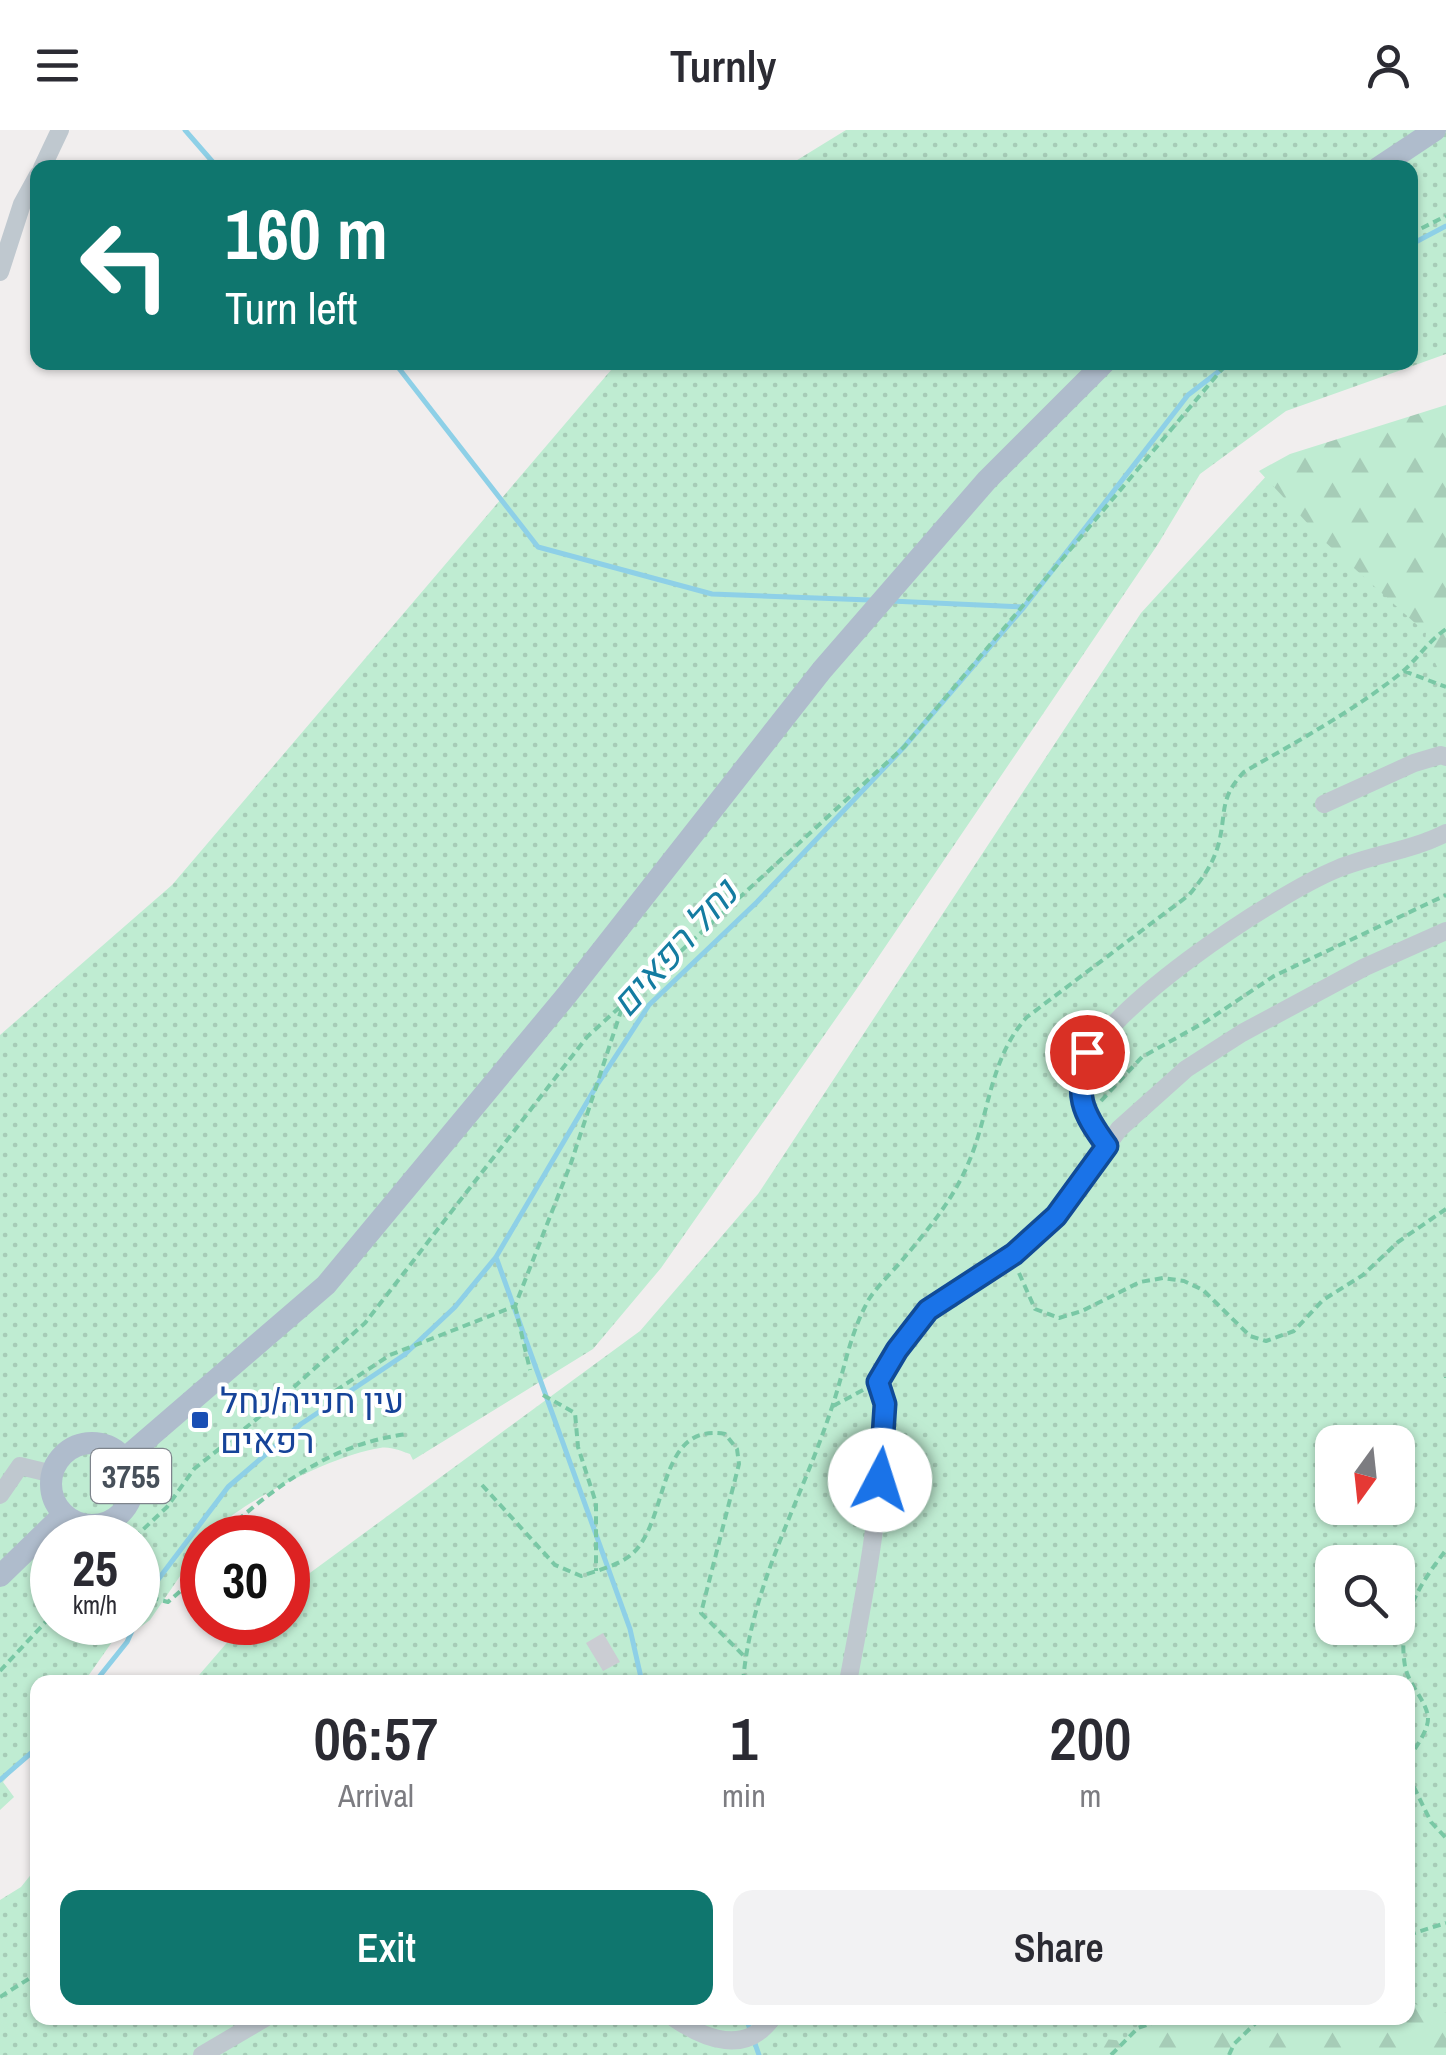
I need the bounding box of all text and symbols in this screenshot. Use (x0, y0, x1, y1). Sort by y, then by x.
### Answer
text: Turnly (670, 35, 776, 96)
icon: menu (30, 38, 85, 93)
icon: person (1361, 38, 1416, 93)
text: 160 m (225, 187, 388, 281)
icon: left (60, 200, 190, 330)
text: Turn left (225, 277, 357, 338)
water label: נחל רפאים (599, 867, 750, 1027)
pin (1045, 1010, 1130, 1095)
icon: arrive (1060, 1025, 1115, 1080)
place label: עין חנייה/נחל רפאים (220, 1377, 404, 1464)
marker: עין חנייה/נחל רפאים (189, 1409, 211, 1431)
north arrow (1315, 1425, 1415, 1525)
map controls (1315, 1425, 1415, 1645)
position arrow (828, 1428, 932, 1532)
road number: 3755 (91, 1449, 171, 1503)
speed limit sign: 30 (180, 1515, 310, 1645)
text: 25 (72, 1534, 118, 1602)
button: search (1315, 1545, 1415, 1645)
text: km/h (73, 1588, 117, 1622)
text: 06:57 (314, 1698, 438, 1779)
text: 1 (730, 1698, 758, 1779)
text: 200 (1049, 1698, 1131, 1779)
text: Arrival (338, 1774, 414, 1817)
text: min (722, 1774, 766, 1817)
text: m (1079, 1774, 1101, 1817)
button: Exit (60, 1890, 713, 2005)
button: Share (733, 1890, 1385, 2005)

